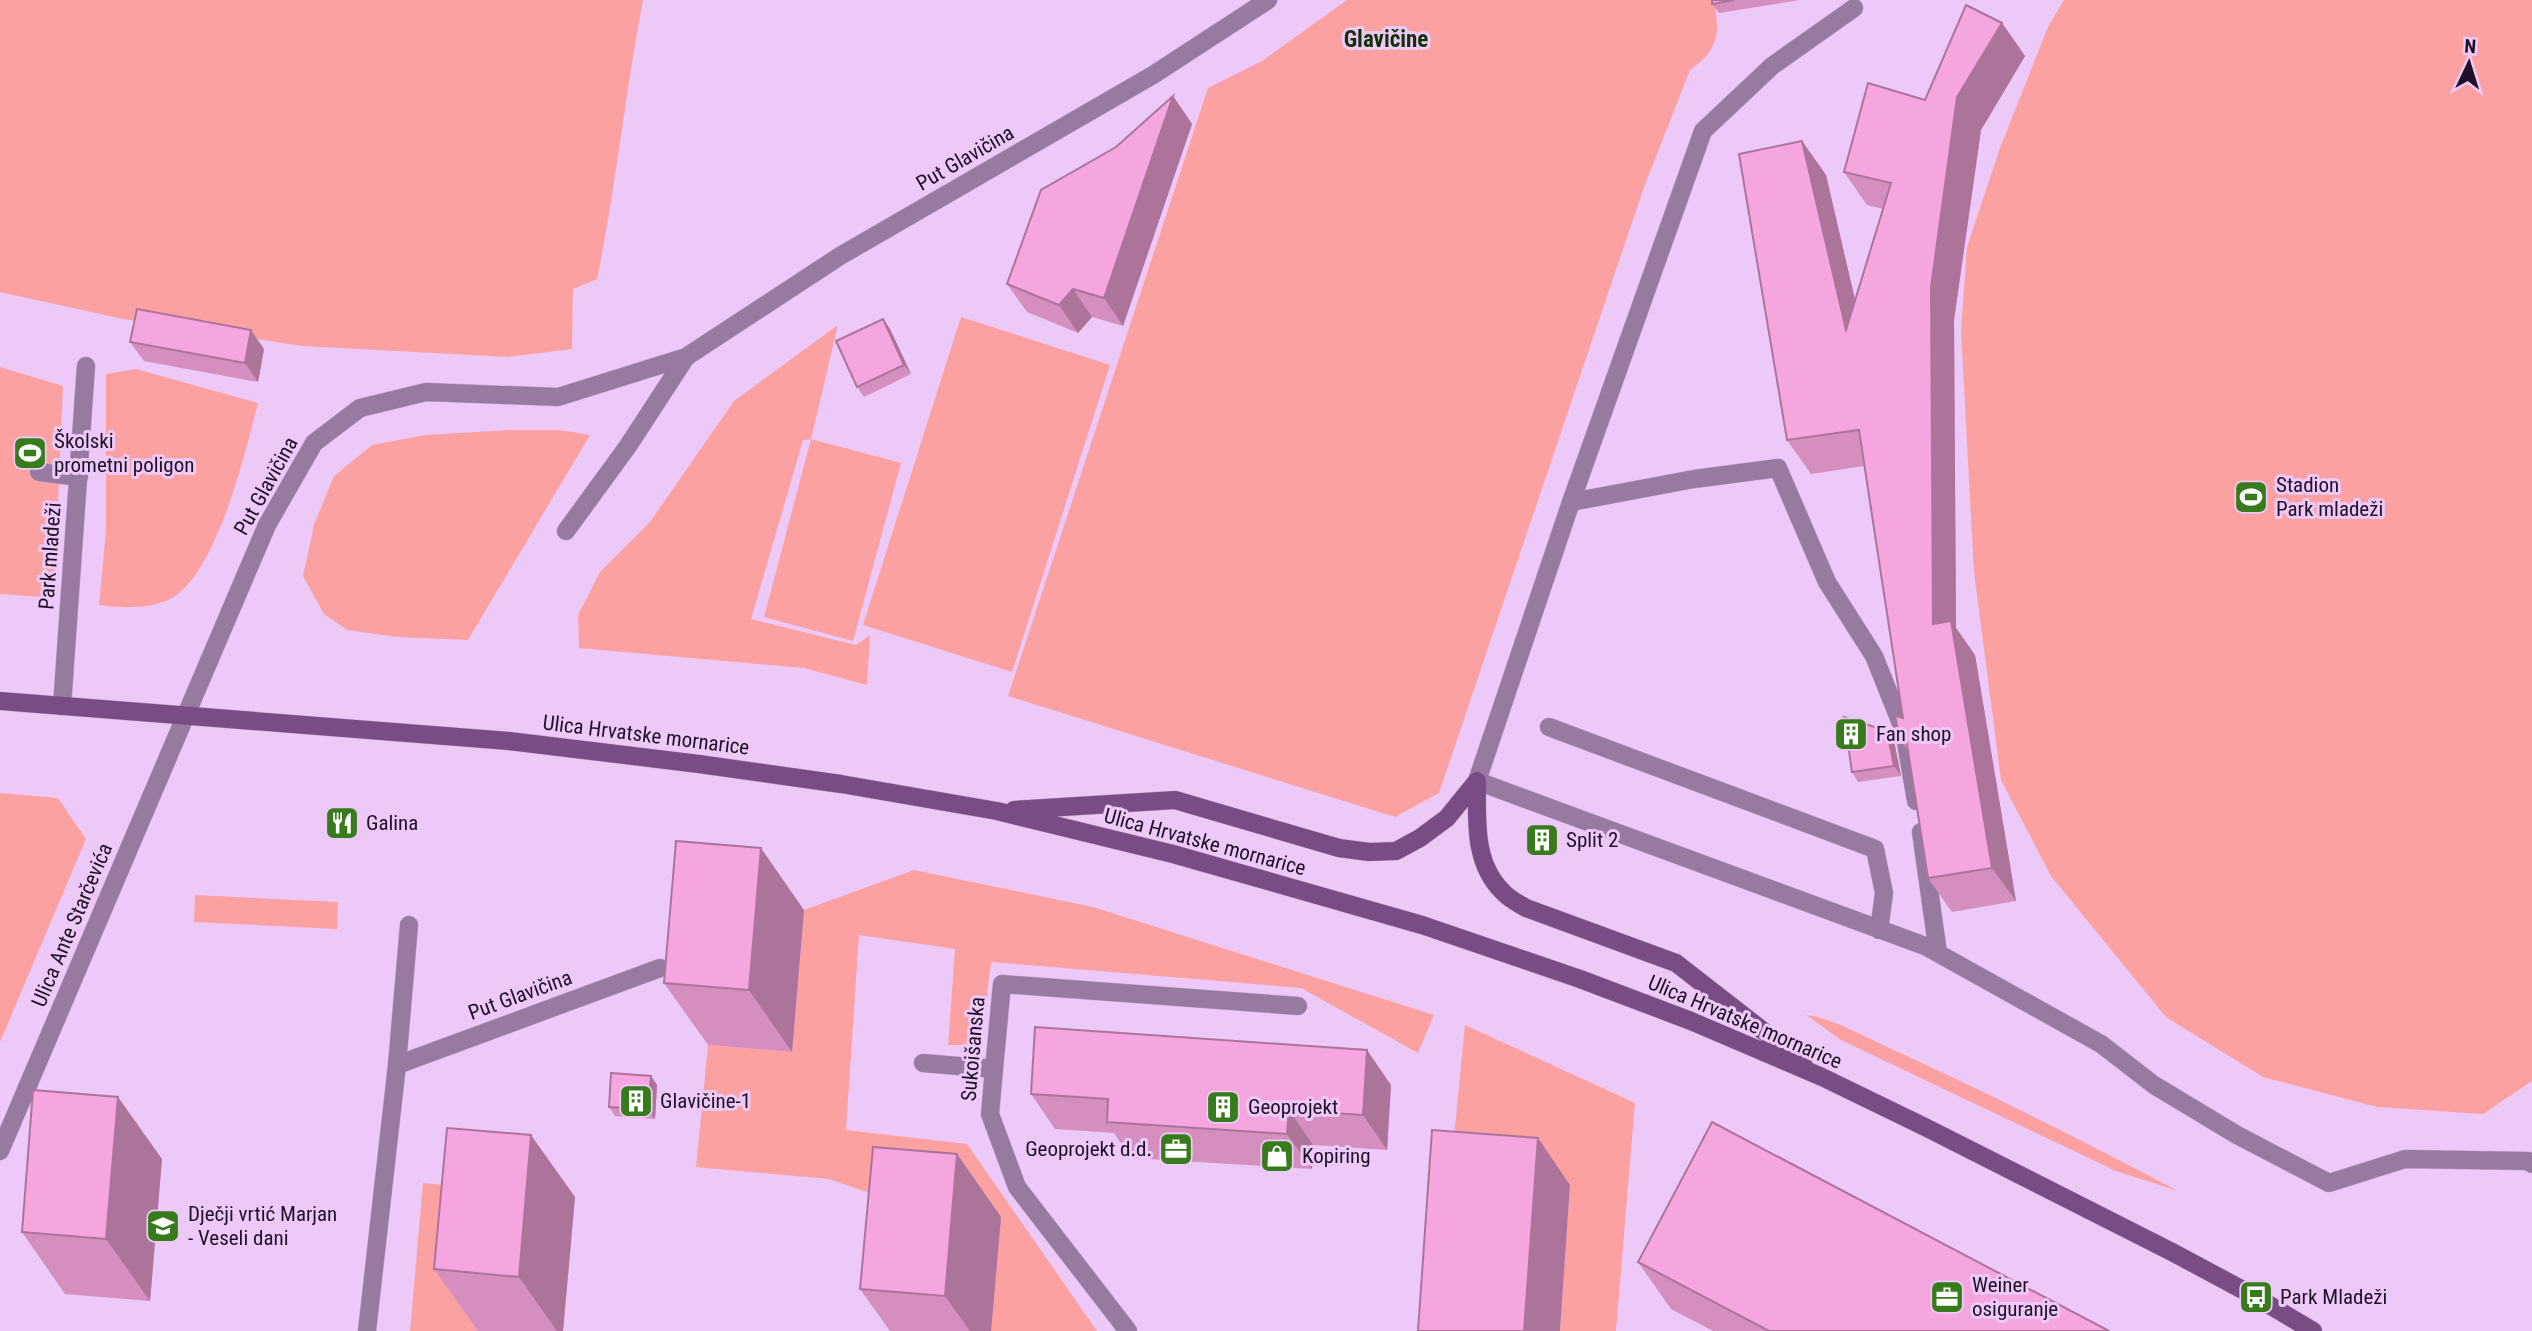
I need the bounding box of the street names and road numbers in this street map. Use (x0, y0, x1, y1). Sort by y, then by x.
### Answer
street label: Put Glavičina (912, 120, 1018, 196)
street label: Put Glavičina (229, 433, 303, 539)
street label: Park mladeži (34, 502, 66, 610)
street label: Ulica Hrvatske mornarice (541, 710, 751, 760)
street label: Ulica Hrvatske mornarice (1101, 803, 1309, 881)
street label: Ulica Ante Starčevića (27, 840, 117, 1010)
street label: Put Glavičina (465, 965, 575, 1025)
street label: Ulica Hrvatske mornarice (1645, 970, 1846, 1074)
street label: Sukoišanska (956, 996, 990, 1102)

